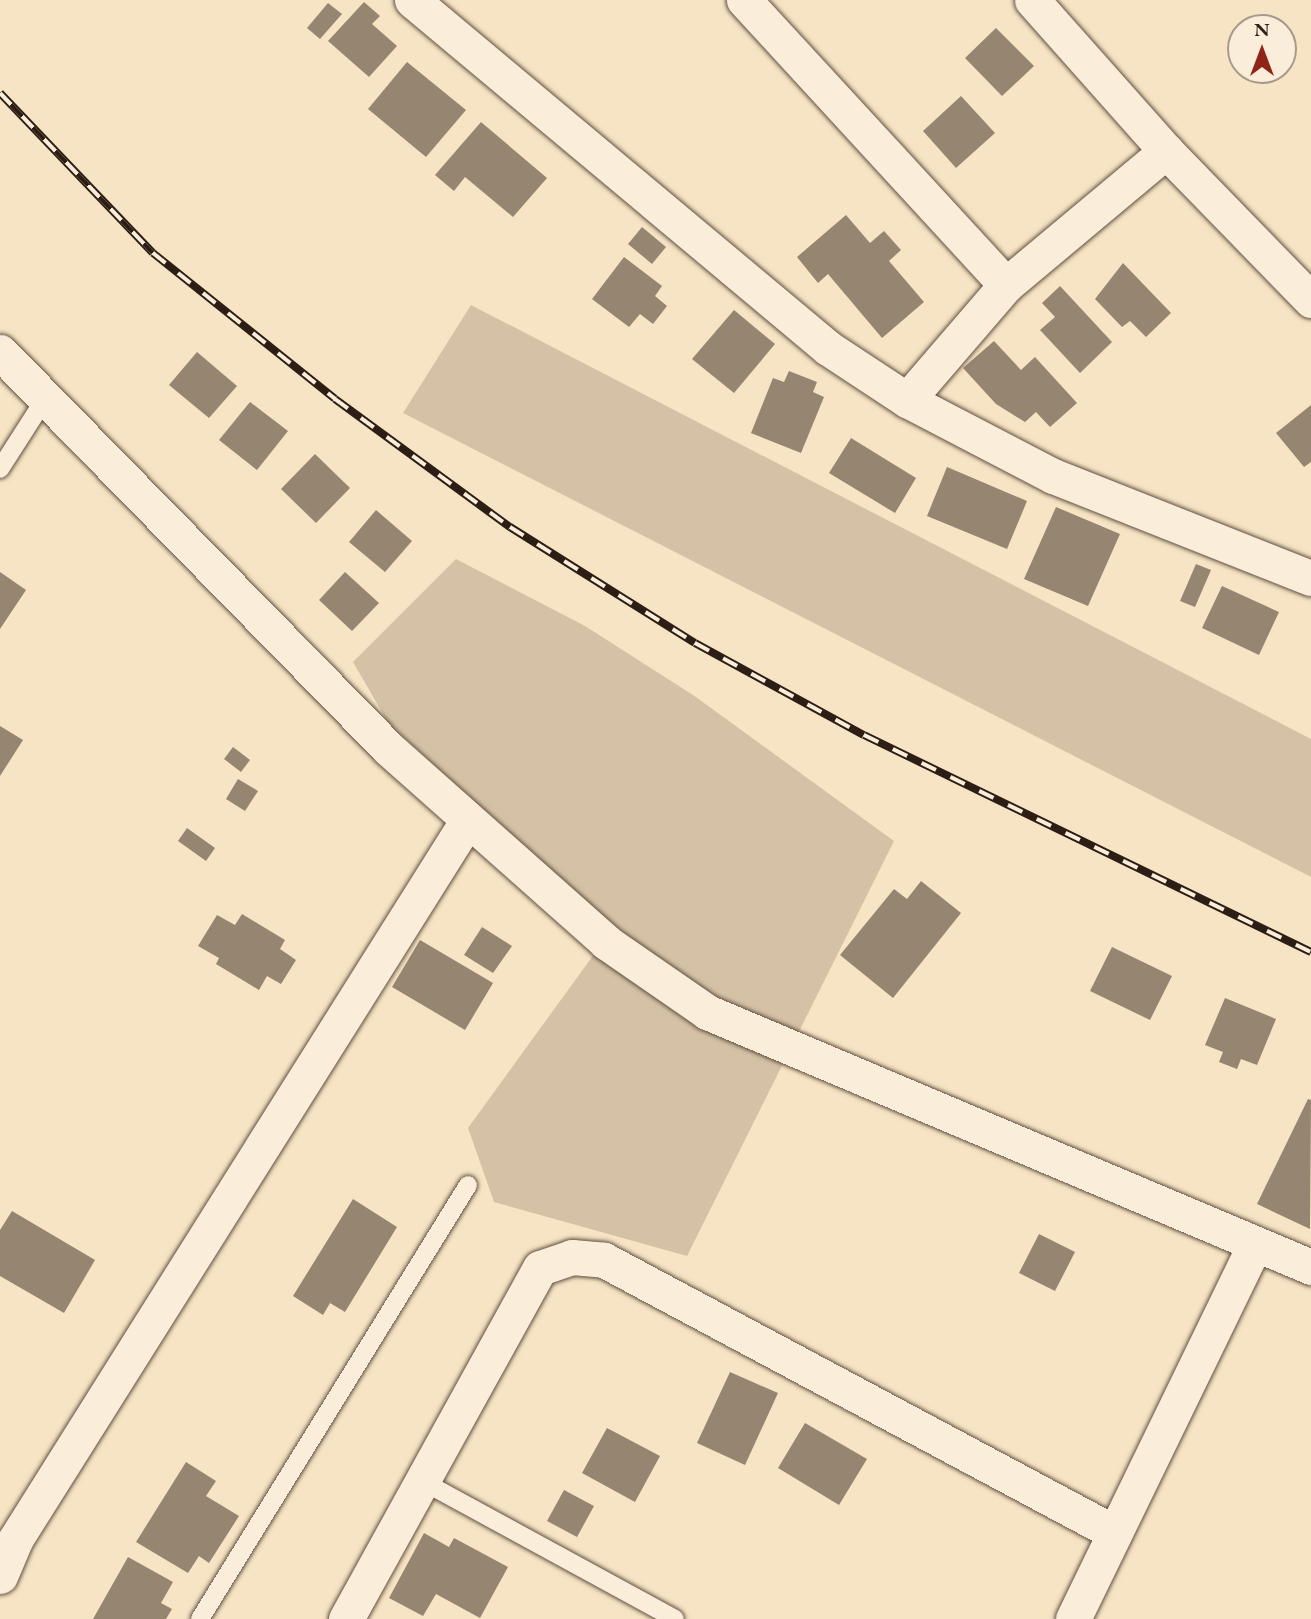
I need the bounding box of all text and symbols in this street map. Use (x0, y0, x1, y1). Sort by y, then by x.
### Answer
north arrow (1227, 14, 1297, 84)
text: N (1254, 17, 1270, 42)

